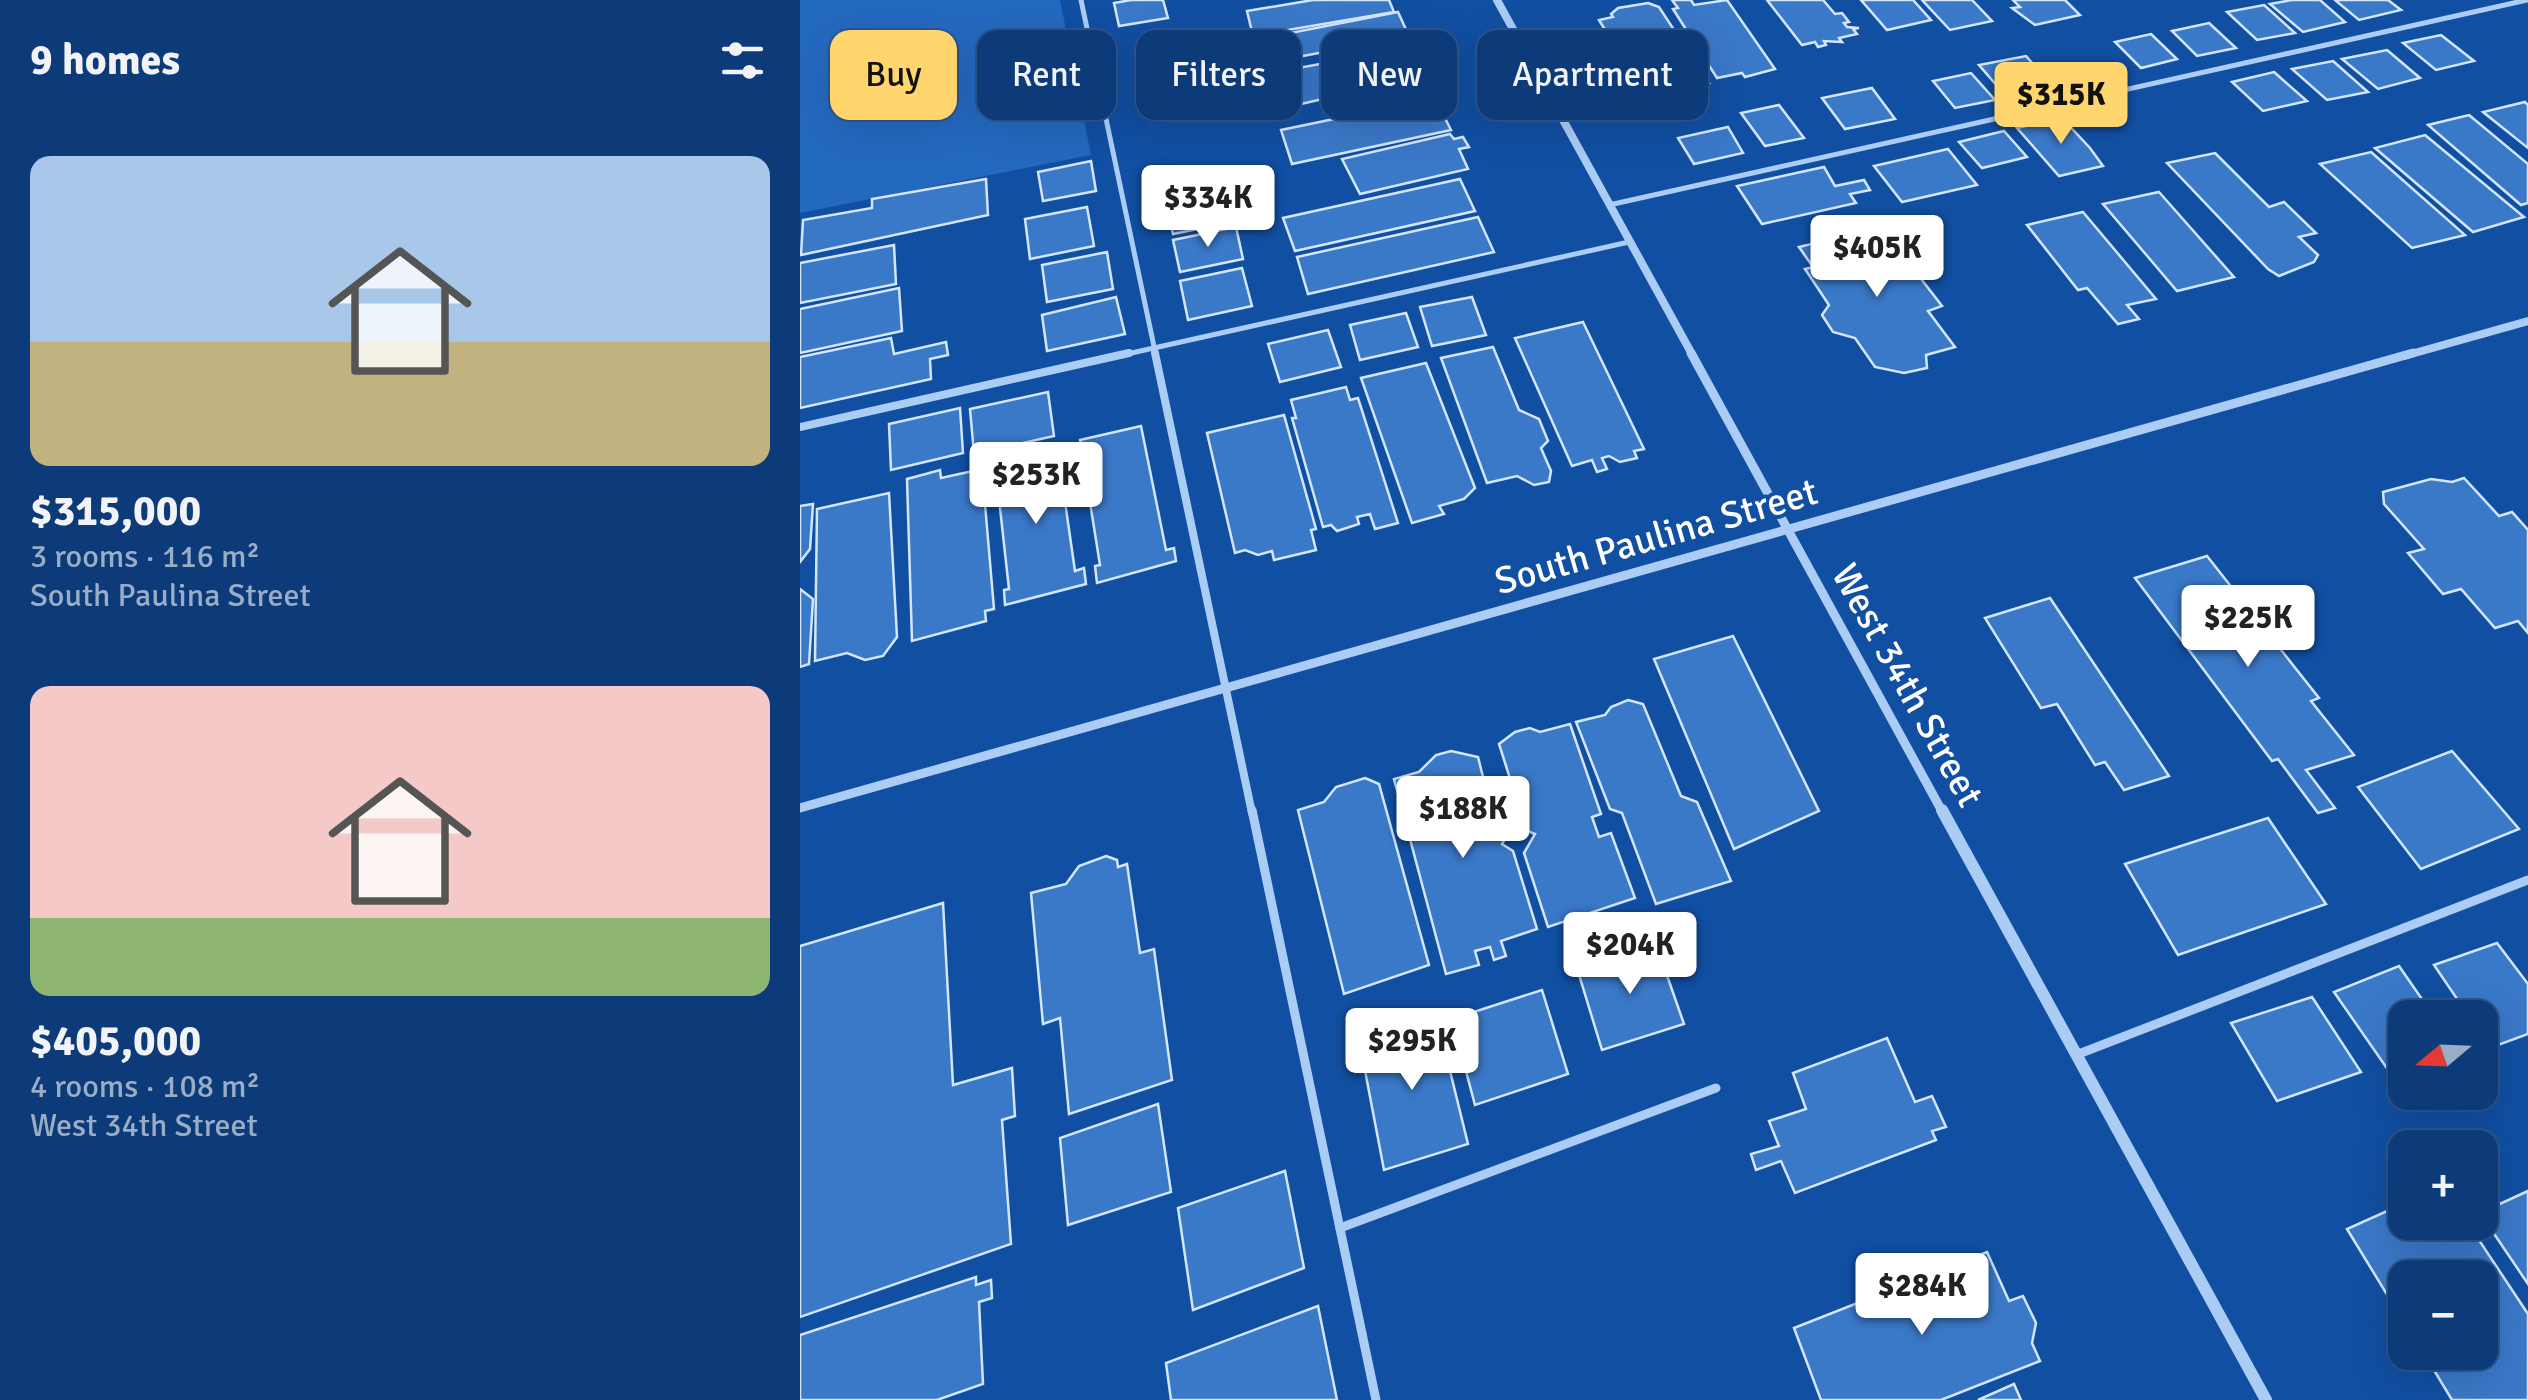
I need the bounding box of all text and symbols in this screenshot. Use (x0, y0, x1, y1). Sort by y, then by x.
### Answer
chip: Buy (830, 30, 957, 120)
chip: Rent (977, 30, 1116, 120)
chip: Filters (1136, 30, 1301, 120)
chip: New (1321, 30, 1457, 120)
chip: Apartment (1477, 30, 1708, 120)
icon: filters (715, 33, 770, 88)
text: 9 homes (30, 35, 180, 86)
pin: $315K (1991, 62, 2131, 147)
text: $315K (2017, 75, 2105, 114)
pin: $334K (1138, 165, 1278, 250)
text: $334K (1164, 178, 1252, 217)
pin: $405K (1807, 215, 1947, 300)
icon: home (310, 221, 490, 401)
text: $405K (1833, 228, 1921, 267)
pin: $253K (966, 442, 1106, 527)
text: $253K (992, 455, 1080, 494)
street label: South Paulina Street (1489, 468, 1823, 605)
text: $315,000 (30, 486, 201, 537)
text: 3 rooms · 116 m² (30, 537, 260, 576)
street label: West 34th Street (1821, 556, 1994, 815)
text: South Paulina Street (30, 576, 311, 615)
pin: $225K (2178, 585, 2318, 670)
text: $225K (2204, 598, 2292, 637)
icon: home (310, 751, 490, 931)
pin: $188K (1393, 776, 1533, 861)
text: $188K (1419, 789, 1507, 828)
pin: $204K (1560, 912, 1700, 997)
text: $204K (1586, 925, 1674, 964)
north arrow (2388, 1000, 2498, 1110)
map controls (2388, 1000, 2498, 1370)
pin: $295K (1342, 1008, 1482, 1093)
text: $405,000 (30, 1016, 201, 1067)
text: $295K (1368, 1021, 1456, 1060)
text: 4 rooms · 108 m² (30, 1067, 260, 1106)
text: West 34th Street (30, 1106, 258, 1145)
button: + (2388, 1130, 2498, 1240)
pin: $284K (1852, 1253, 1992, 1338)
button: − (2388, 1260, 2498, 1370)
text: $284K (1878, 1266, 1966, 1305)

